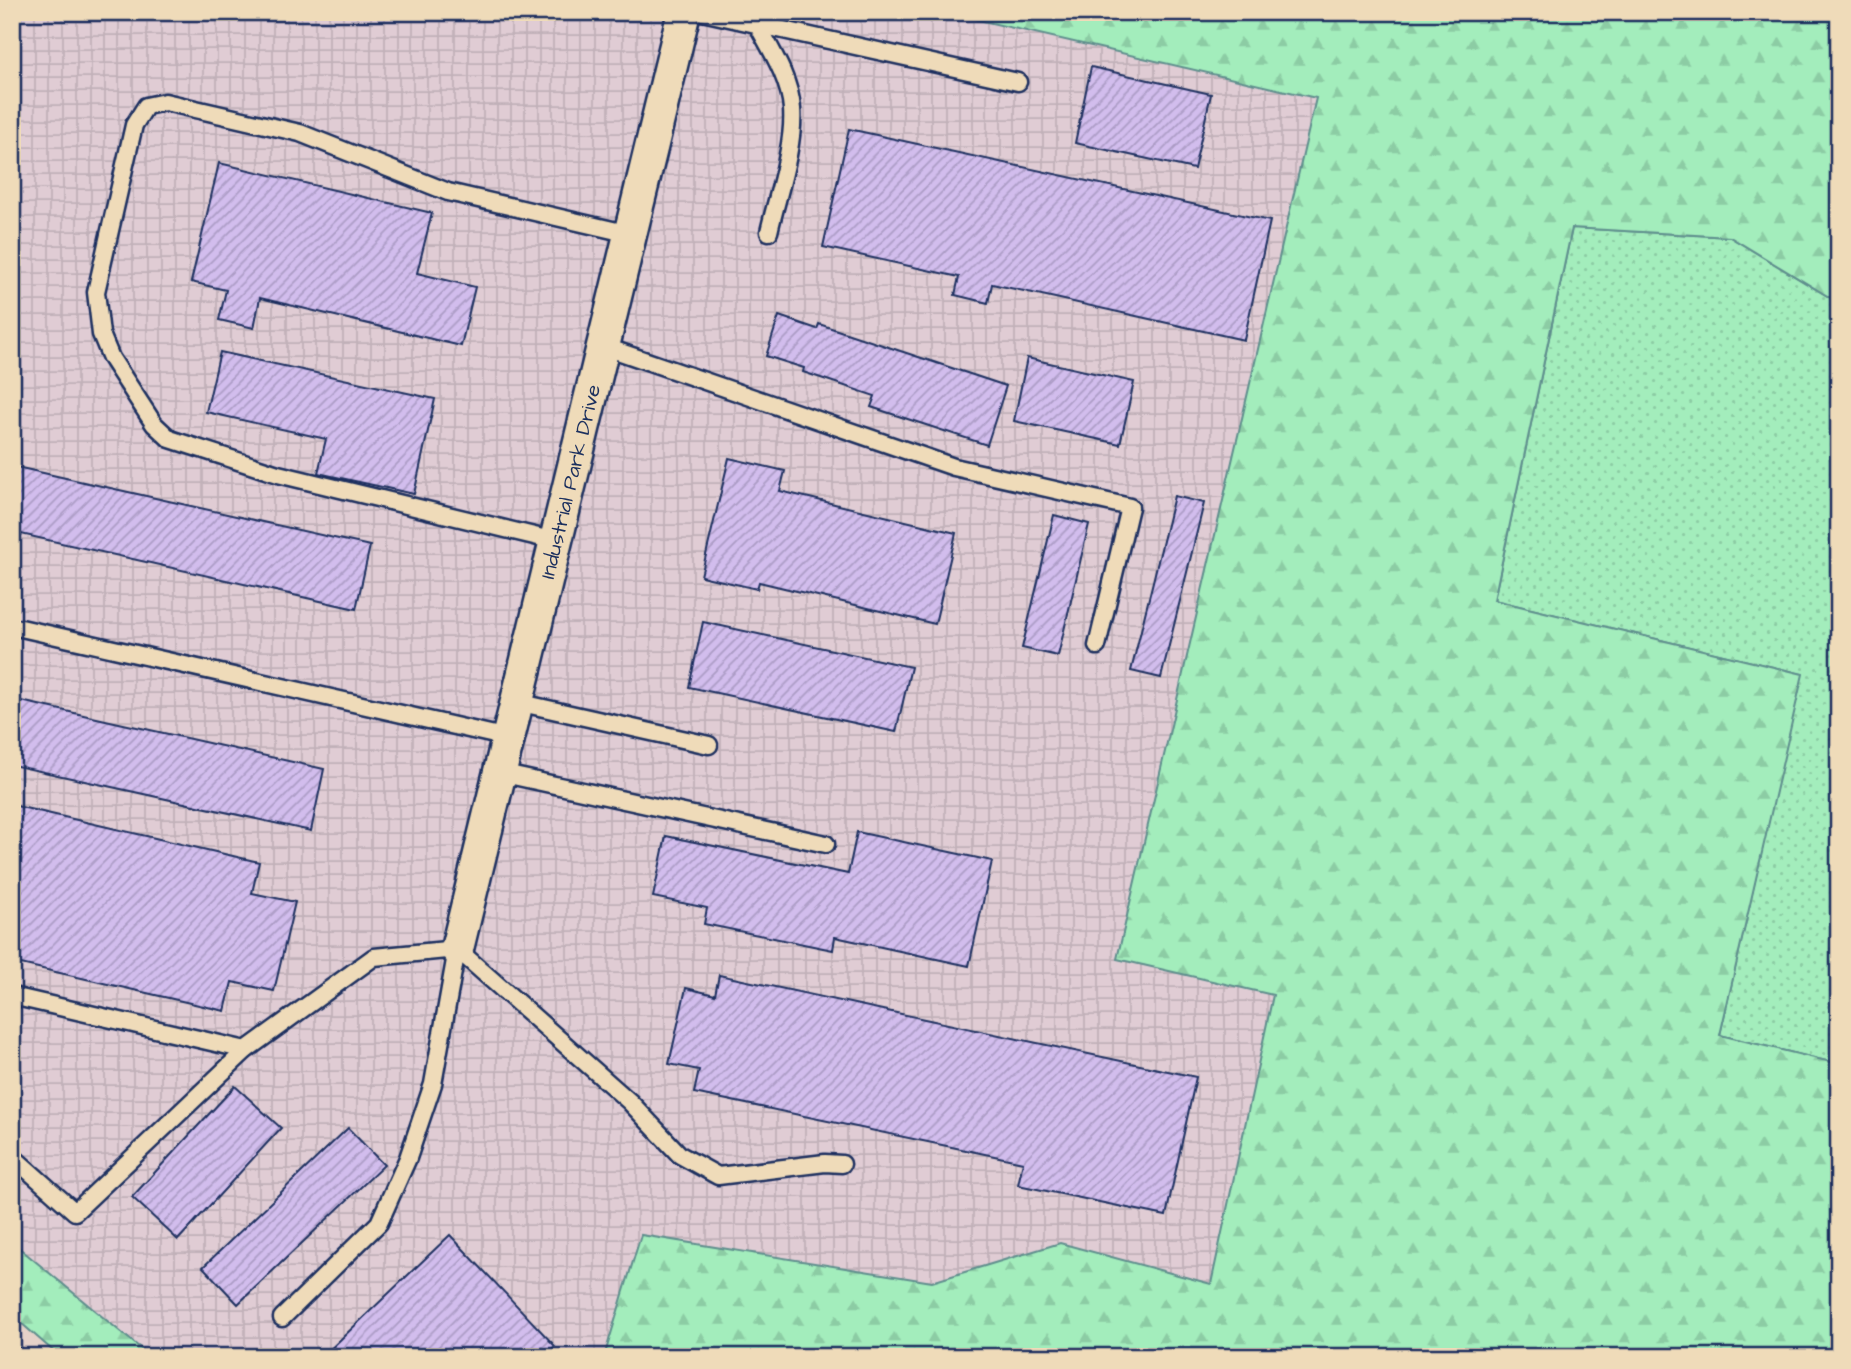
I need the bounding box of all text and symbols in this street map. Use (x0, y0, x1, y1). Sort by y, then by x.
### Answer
street label: Industrial Park Drive (533, 381, 608, 582)

